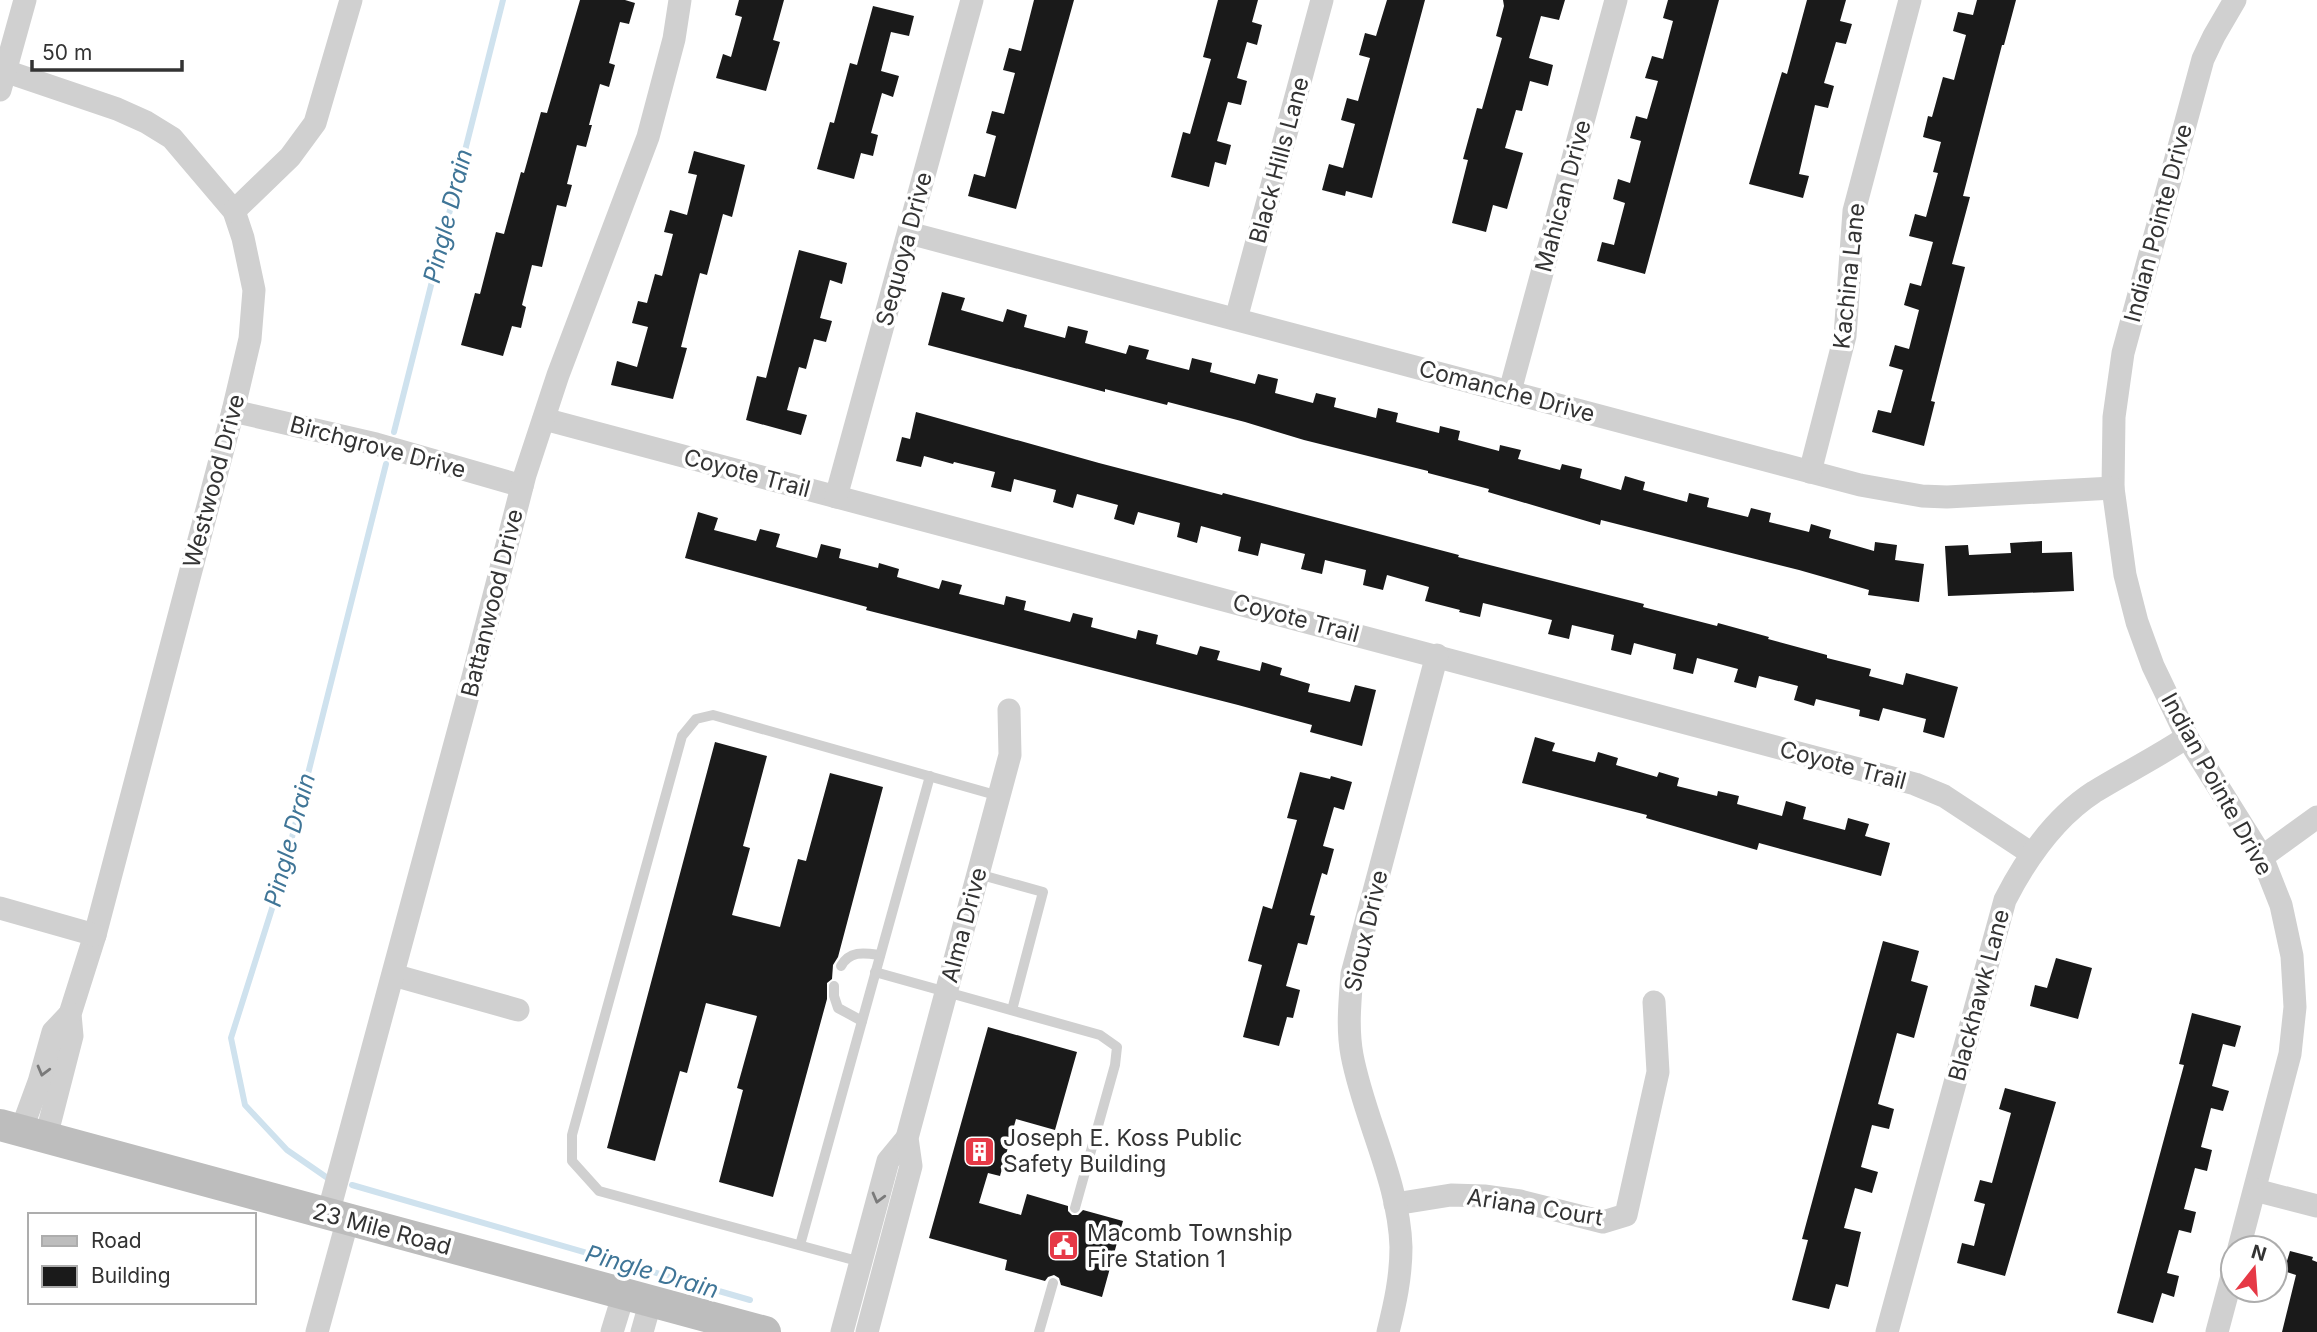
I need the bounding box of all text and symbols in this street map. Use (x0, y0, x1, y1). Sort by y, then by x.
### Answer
scale bar (32, 28, 182, 72)
text: 50 m (42, 40, 92, 65)
street label: Black Hills Lane (1243, 74, 1315, 246)
street label: Mahican Drive (1529, 117, 1597, 275)
street label: Indian Pointe Drive (2118, 121, 2198, 325)
water label: Pingle Drain (417, 146, 478, 286)
street label: Sequoya Drive (870, 169, 938, 329)
street label: Kachina Lane (1827, 202, 1871, 350)
street label: Comanche Drive (1416, 354, 1598, 428)
street label: Westwood Drive (177, 391, 251, 571)
street label: Birchgrove Drive (287, 410, 469, 484)
street label: Coyote Trail (681, 443, 813, 503)
street label: Battanwood Drive (455, 506, 529, 700)
street label: Coyote Trail (1230, 588, 1362, 648)
street label: Indian Pointe Drive (2155, 688, 2279, 880)
street label: Coyote Trail (1777, 735, 1909, 795)
water label: Pingle Drain (258, 770, 321, 910)
street label: Alma Drive (935, 864, 993, 986)
street label: Sioux Drive (1338, 868, 1394, 994)
street label: Blackhawk Lane (1943, 906, 2015, 1084)
one-way arrow (36, 1064, 51, 1076)
place label: Joseph E. Koss Public Safety Building (1003, 1124, 1242, 1178)
building icon: Joseph E. Koss Public Safety Building (963, 1134, 997, 1168)
street label: Ariana Court (1465, 1182, 1605, 1232)
one-way arrow (872, 1191, 886, 1203)
street label: 23 Mile Road (310, 1197, 454, 1261)
legend (28, 1213, 256, 1304)
place label: Macomb Township Fire Station 1 (1087, 1219, 1293, 1273)
text: Road (91, 1228, 142, 1253)
public building icon: Macomb Township Fire Station 1 (1047, 1229, 1081, 1263)
north arrow (2219, 1234, 2289, 1304)
water label: Pingle Drain (582, 1239, 722, 1304)
text: N (2249, 1240, 2269, 1266)
text: Building (91, 1263, 171, 1288)

